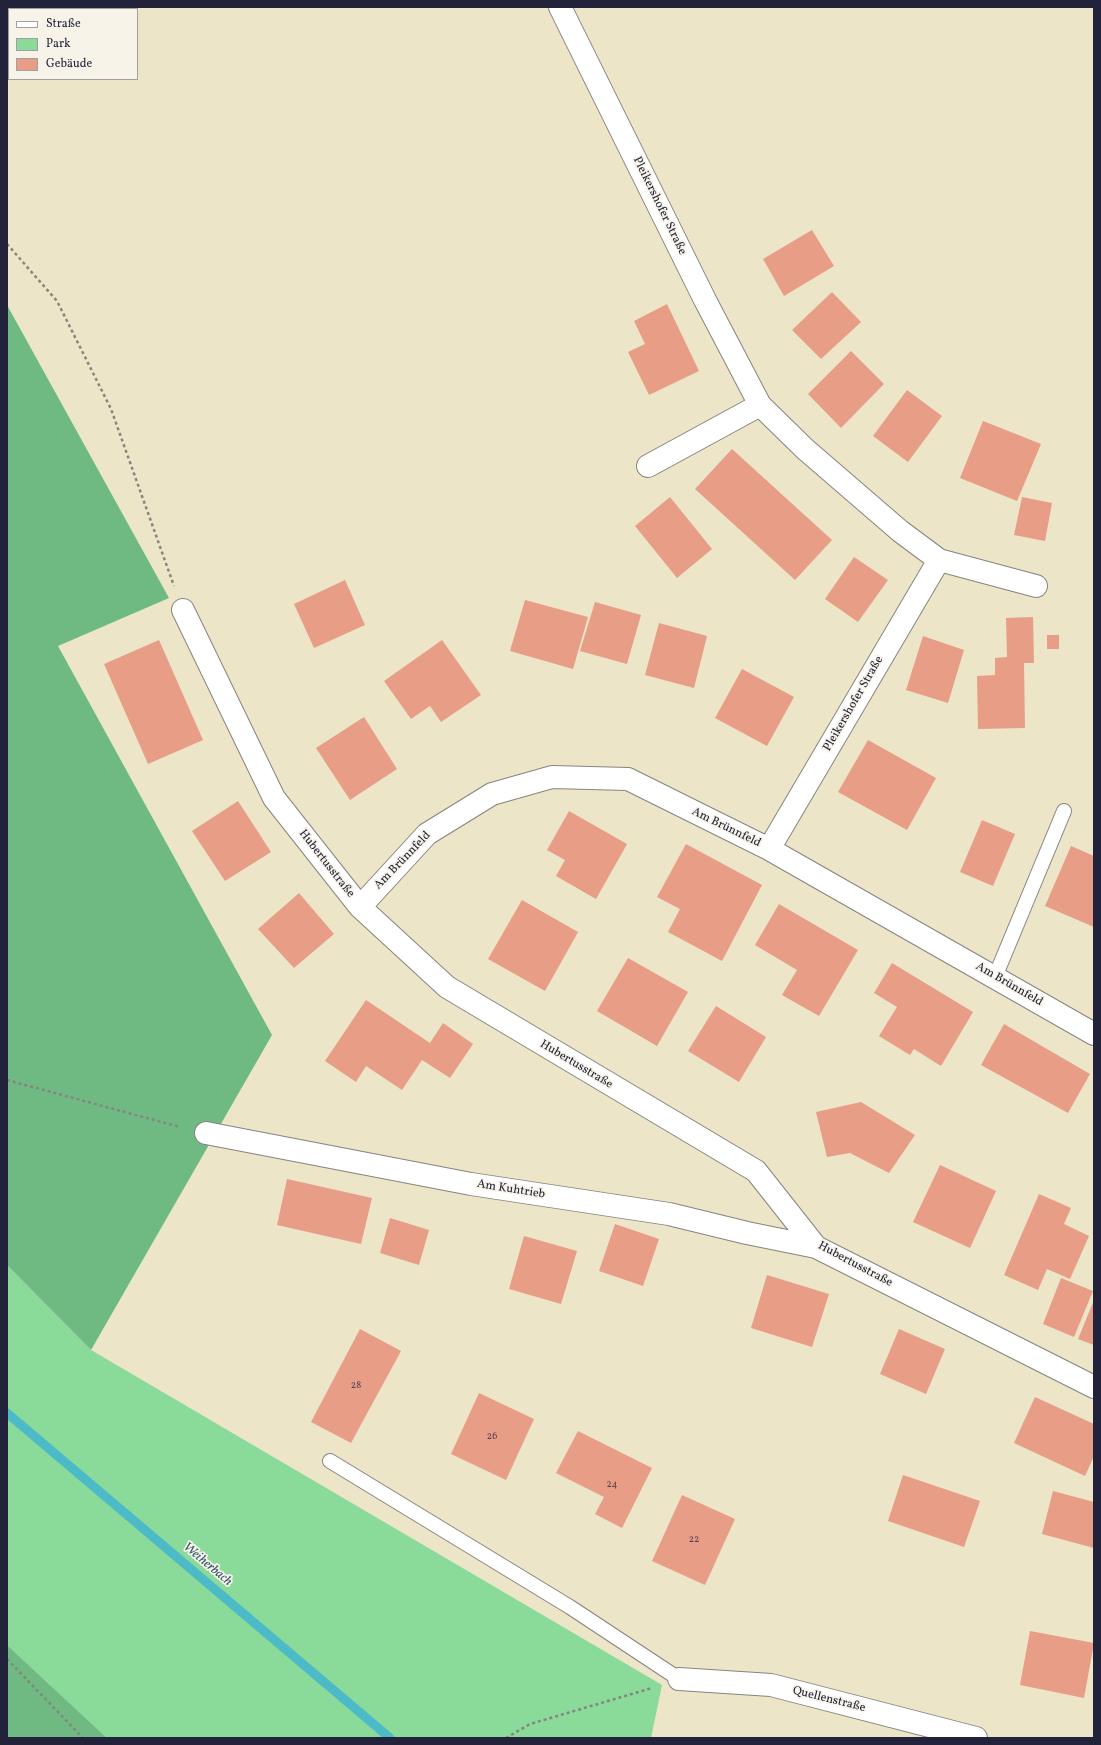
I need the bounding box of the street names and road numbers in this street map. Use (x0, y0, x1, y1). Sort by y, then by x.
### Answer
street label: Pleikershofer Straße (629, 155, 689, 257)
street label: Pleikershofer Straße (821, 654, 887, 754)
street label: Am Brünnfeld (689, 805, 763, 851)
street label: Hubertusstraße (295, 827, 357, 901)
street label: Am Brünnfeld (372, 829, 434, 893)
street label: Am Brünnfeld (973, 960, 1045, 1010)
street label: Hubertusstraße (537, 1038, 615, 1092)
street label: Am Kuhtrieb (476, 1178, 546, 1202)
street label: Hubertusstraße (815, 1239, 895, 1291)
street label: Quellenstraße (791, 1684, 867, 1716)

